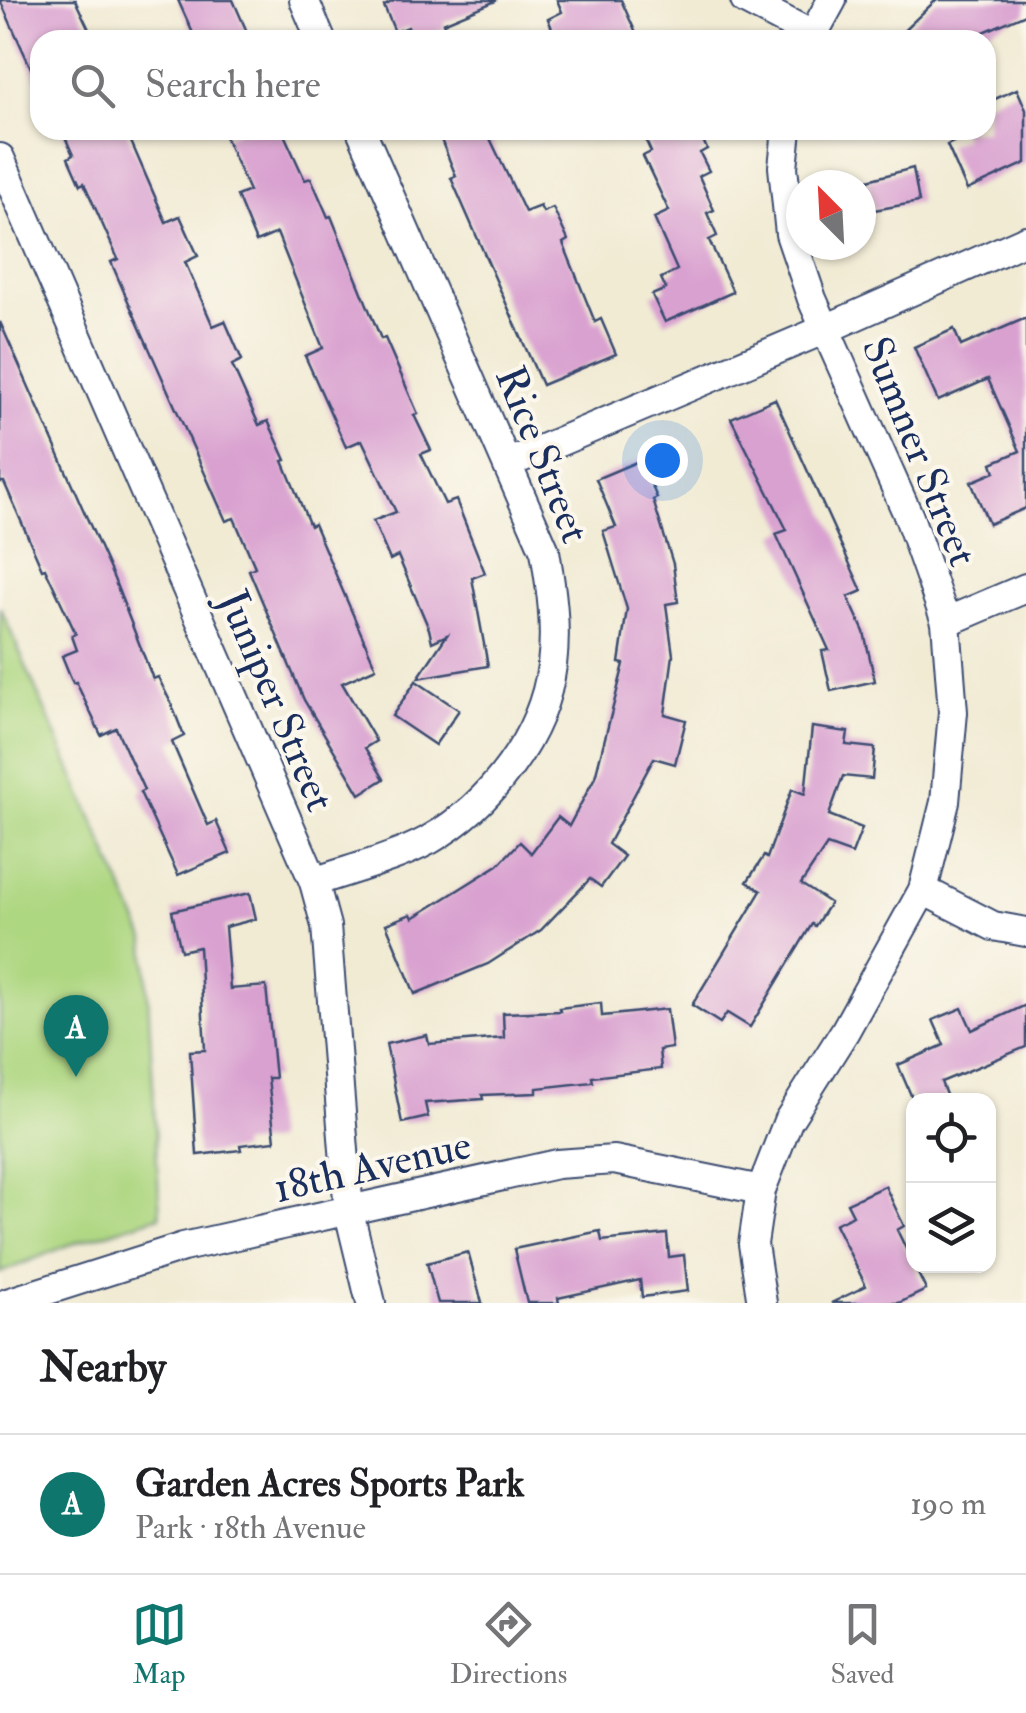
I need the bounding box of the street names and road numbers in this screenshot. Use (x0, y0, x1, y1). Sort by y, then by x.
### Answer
street label: Sumner Street (850, 330, 989, 574)
street label: Rice Street (483, 359, 601, 551)
street label: Juniper Street (206, 581, 346, 819)
street label: 18th Avenue (269, 1119, 476, 1215)

